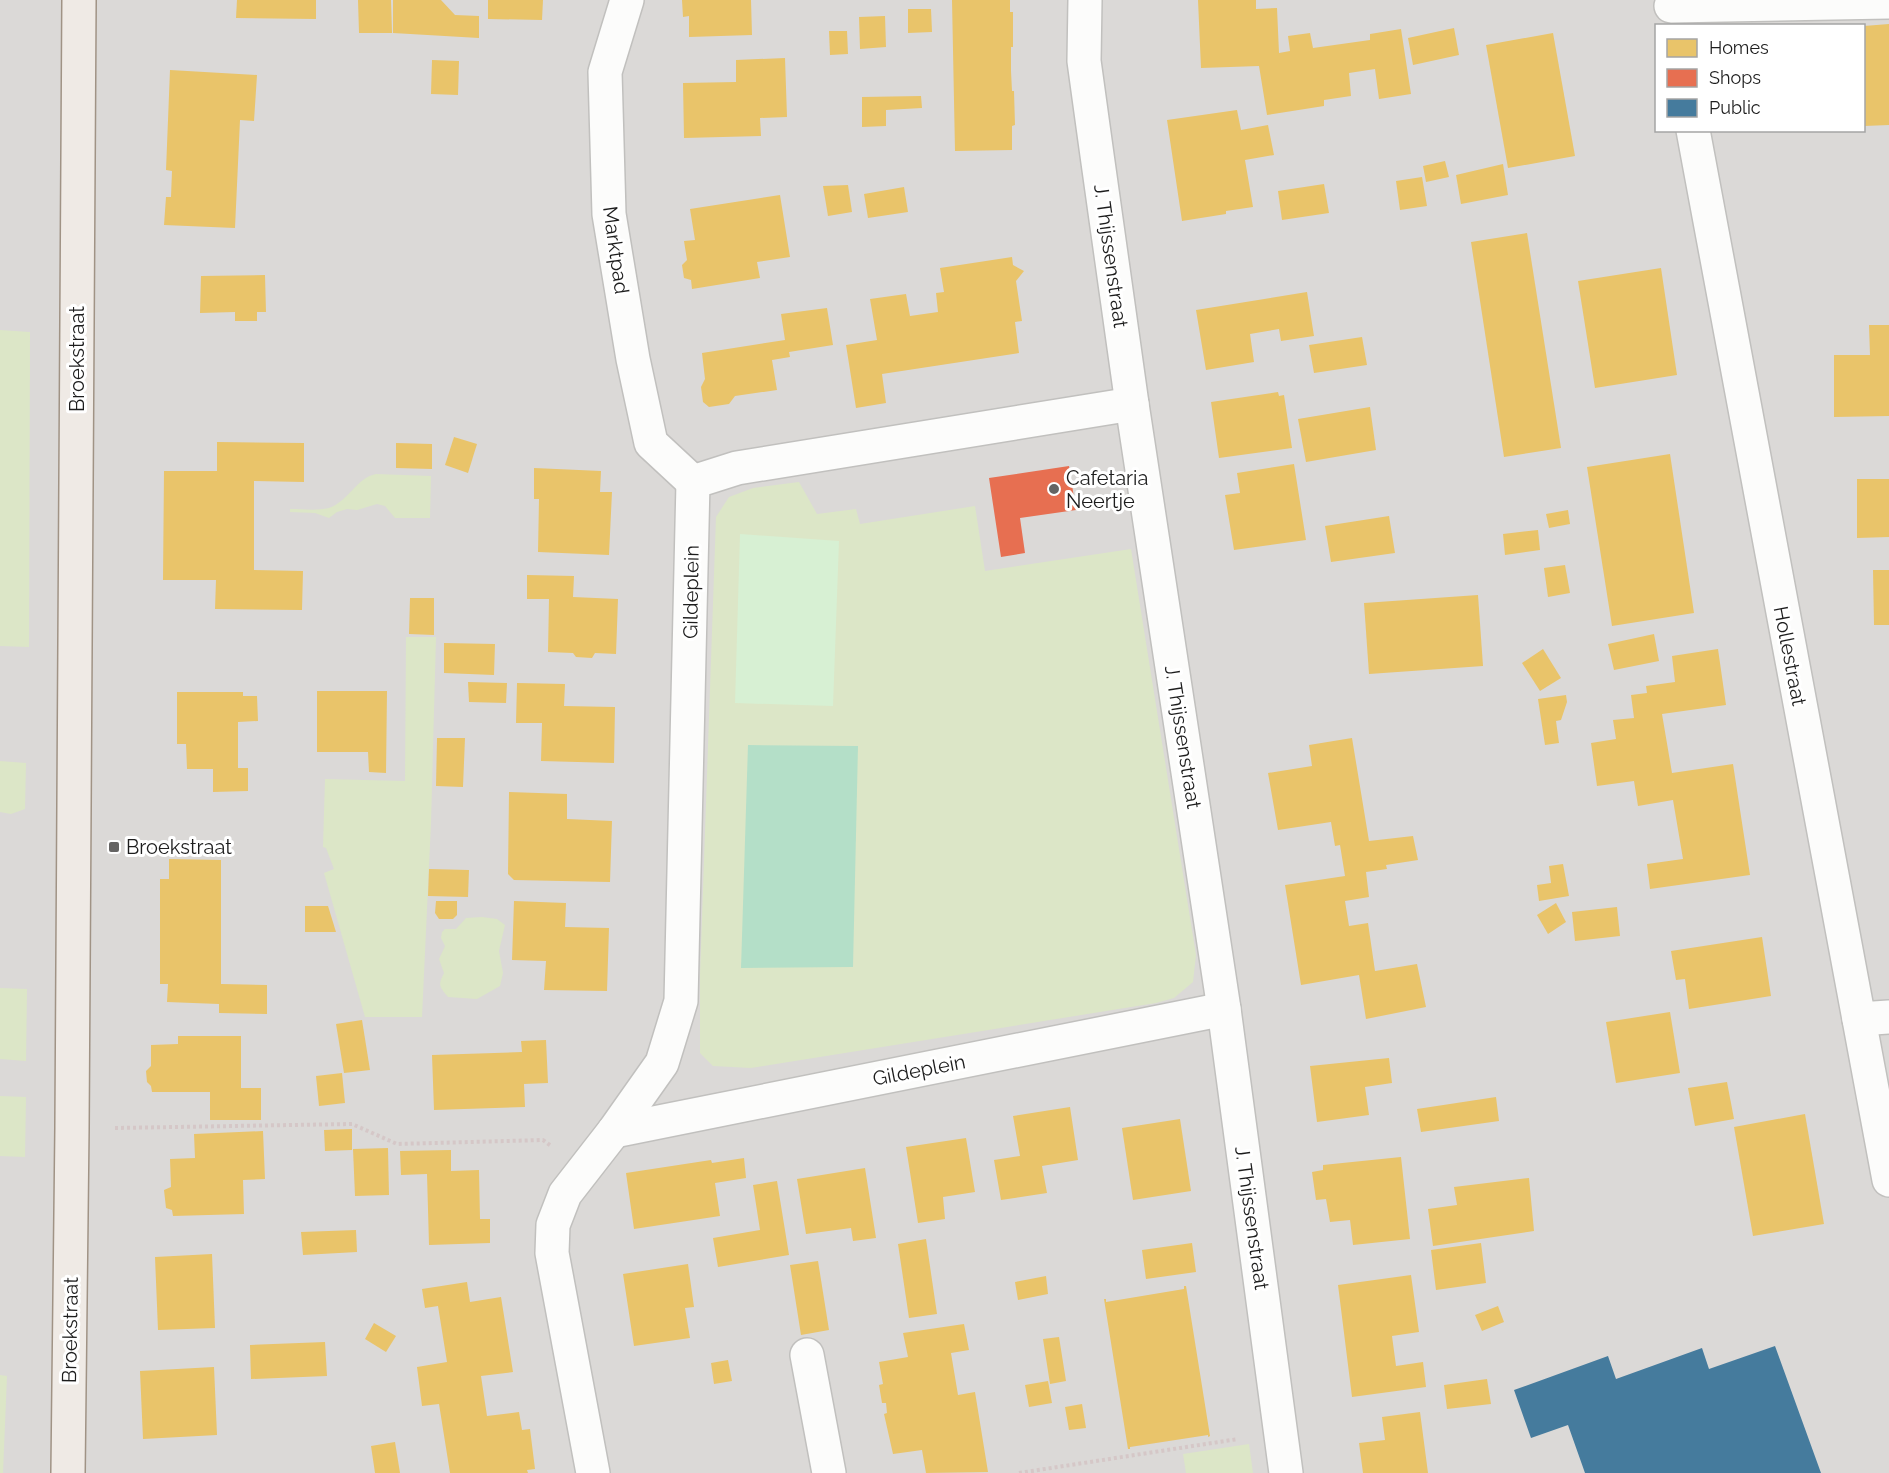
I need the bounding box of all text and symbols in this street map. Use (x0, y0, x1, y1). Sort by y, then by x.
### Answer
legend (1655, 24, 1865, 132)
text: Homes (1709, 37, 1769, 58)
text: Shops (1709, 67, 1761, 88)
text: Public (1709, 97, 1761, 118)
street label: J. Thijssenstraat (1089, 183, 1133, 330)
street label: Marktpad (598, 205, 634, 295)
street label: Broekstraat (65, 306, 89, 412)
place label: Cafetaria Neertje (1066, 466, 1148, 513)
marker: Cafetaria Neertje (1047, 482, 1061, 496)
street label: Gildeplein (678, 545, 704, 639)
street label: Hollestraat (1769, 604, 1811, 708)
street label: J. Thijssenstraat (1160, 664, 1206, 811)
place label: Broekstraat (126, 835, 232, 859)
marker: Broekstraat (107, 840, 121, 854)
street label: Gildeplein (871, 1049, 967, 1091)
street label: J. Thijssenstraat (1230, 1145, 1274, 1292)
street label: Broekstraat (57, 1276, 83, 1383)

